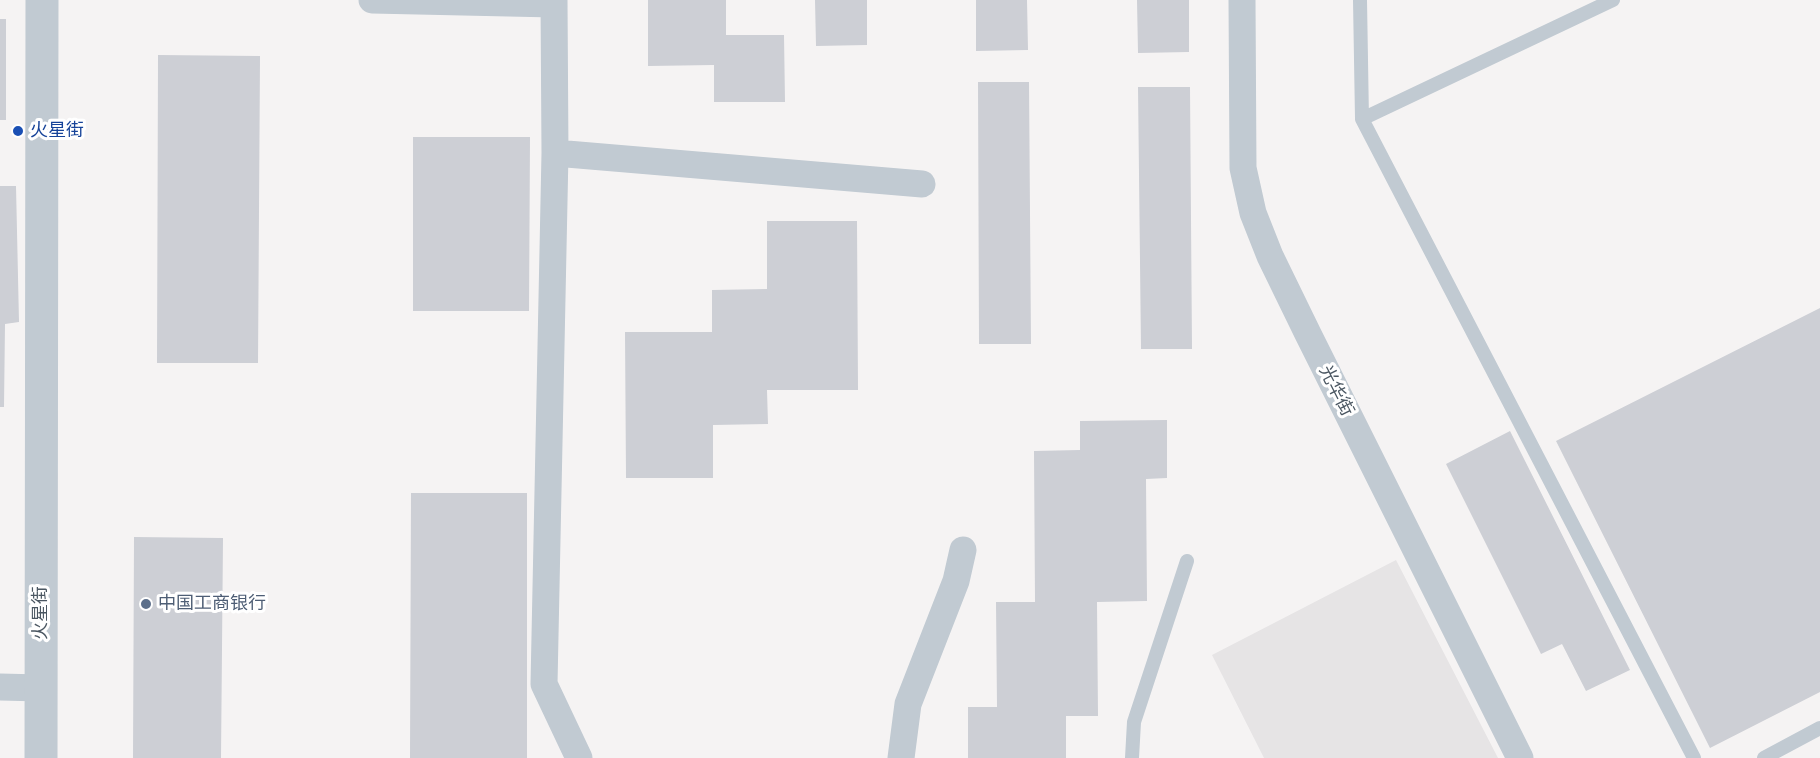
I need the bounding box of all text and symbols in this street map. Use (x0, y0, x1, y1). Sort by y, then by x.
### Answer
place label: 火星街 (30, 120, 84, 142)
marker: 火星街 (11, 124, 25, 138)
street label: 光华街 (1314, 362, 1358, 420)
street label: 火星街 (30, 586, 52, 640)
place label: 中国工商银行 (158, 593, 266, 615)
marker: 中国工商银行 (139, 597, 153, 611)

